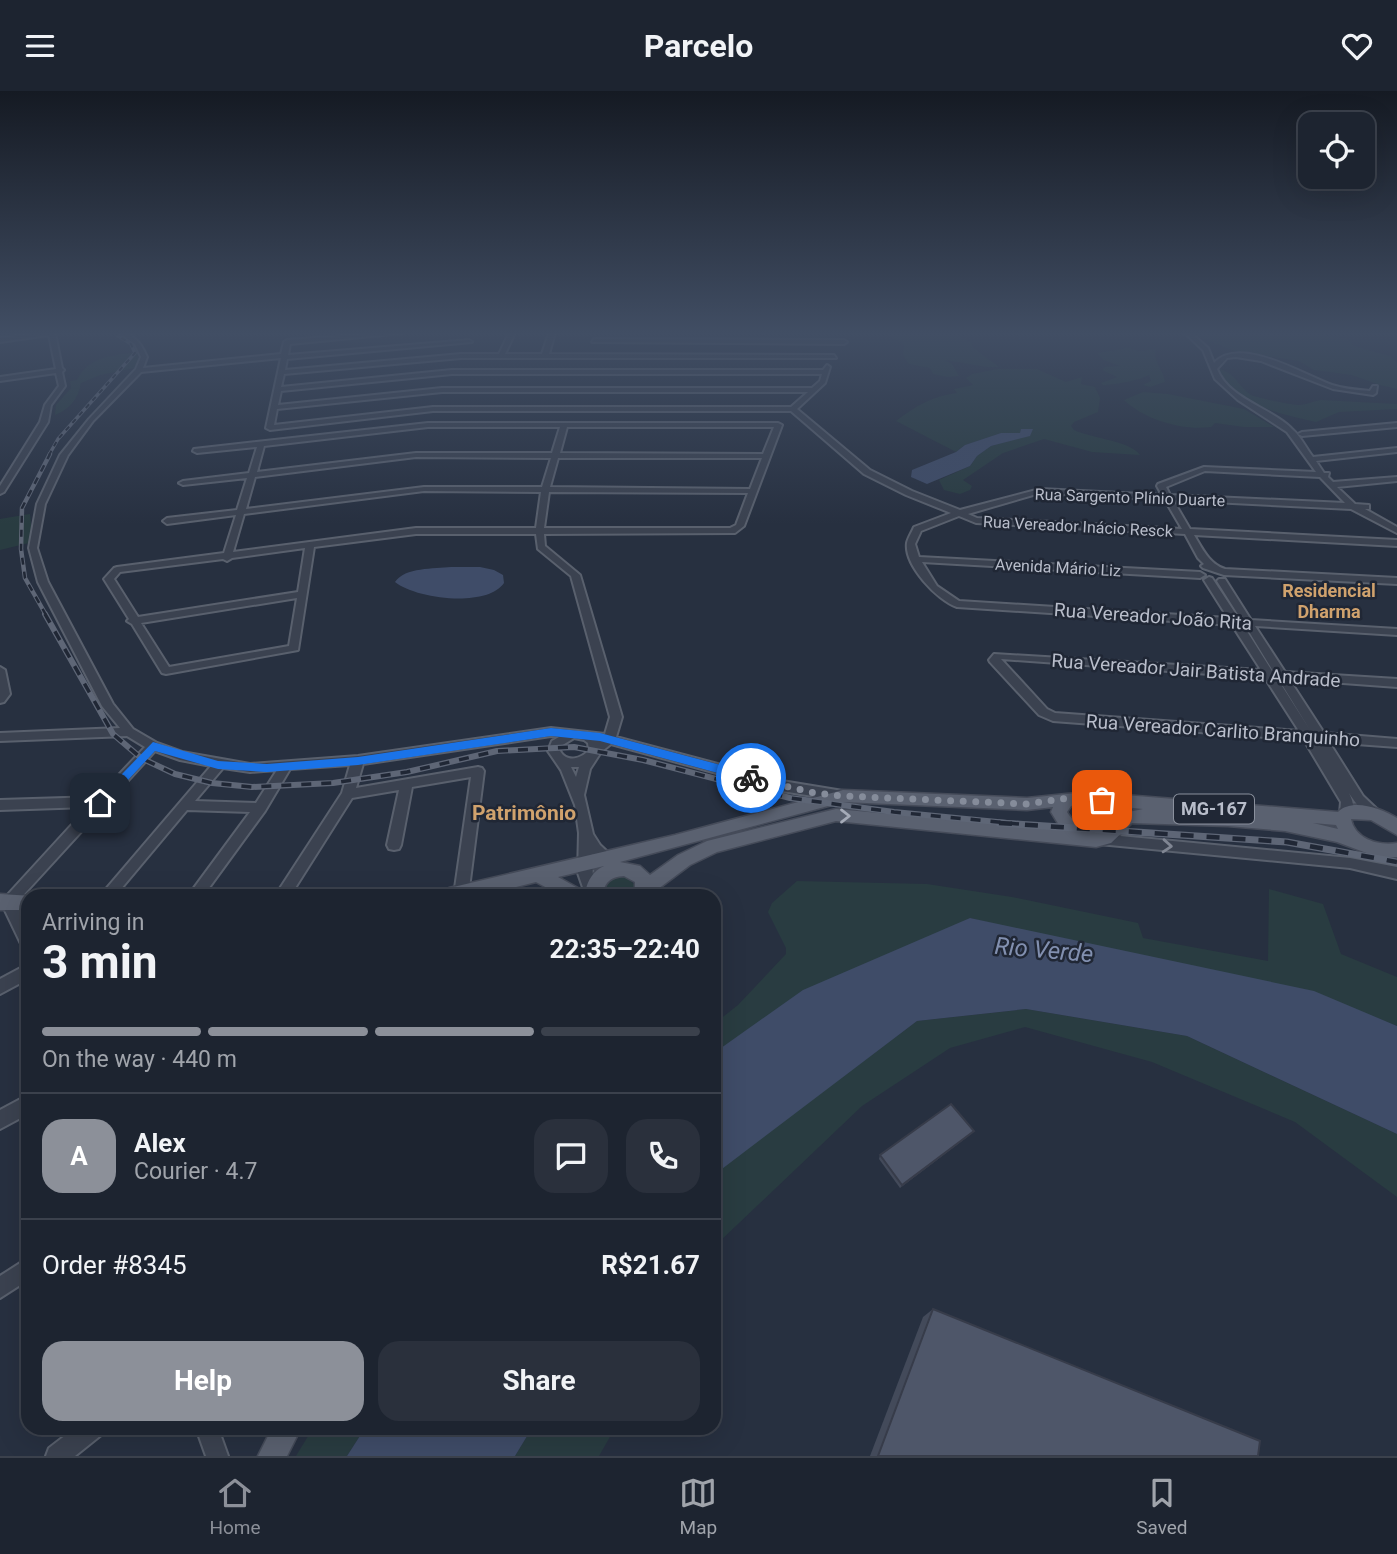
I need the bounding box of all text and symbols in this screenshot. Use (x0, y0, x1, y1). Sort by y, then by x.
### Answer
icon: menu (21, 27, 59, 65)
text: Parcelo (644, 27, 753, 65)
icon: heart (1338, 27, 1376, 65)
map controls (1298, 112, 1375, 189)
button: locate (1298, 112, 1375, 189)
street label: Rua Sargento Plínio Duarte (1034, 485, 1226, 510)
street label: Rua Vereador Inácio Resck (983, 512, 1174, 541)
street label: Avenida Mário Liz (995, 555, 1122, 580)
district label: Residencial Dharma (1282, 580, 1376, 622)
street label: Rua Vereador João Rita (1053, 598, 1253, 635)
street label: Rua Vereador Jair Batista Andrade (1051, 649, 1341, 692)
street label: Rua Vereador Carlito Branquinho (1085, 709, 1361, 752)
courier (716, 743, 786, 813)
icon: bike (732, 759, 770, 797)
pin (1072, 770, 1132, 830)
pin (70, 773, 130, 833)
icon: bag (1083, 781, 1121, 819)
icon: home (81, 784, 119, 822)
road number: MG-167 (1174, 795, 1254, 823)
district label: Patrimônio (472, 801, 576, 825)
one-way arrow (840, 808, 851, 823)
one-way arrow (1162, 839, 1173, 854)
text: Arriving in (42, 909, 145, 936)
water label: Rio Verde (993, 932, 1095, 968)
text: 22:35–22:40 (550, 934, 700, 964)
text: 3 min (42, 935, 158, 989)
text: On the way · 440 m (42, 1046, 237, 1073)
button: chat (534, 1119, 608, 1193)
button: phone (626, 1119, 700, 1193)
text: Alex (134, 1128, 186, 1158)
text: A (70, 1141, 88, 1171)
text: Courier · 4.7 (134, 1158, 257, 1185)
text: Order #8345 (42, 1250, 187, 1280)
text: R$21.67 (601, 1250, 700, 1280)
button: Help (42, 1341, 364, 1421)
button: Share (378, 1341, 700, 1421)
tab: Home (209, 1474, 261, 1539)
tab: Map (679, 1474, 717, 1539)
tab: Saved (1136, 1474, 1188, 1539)

